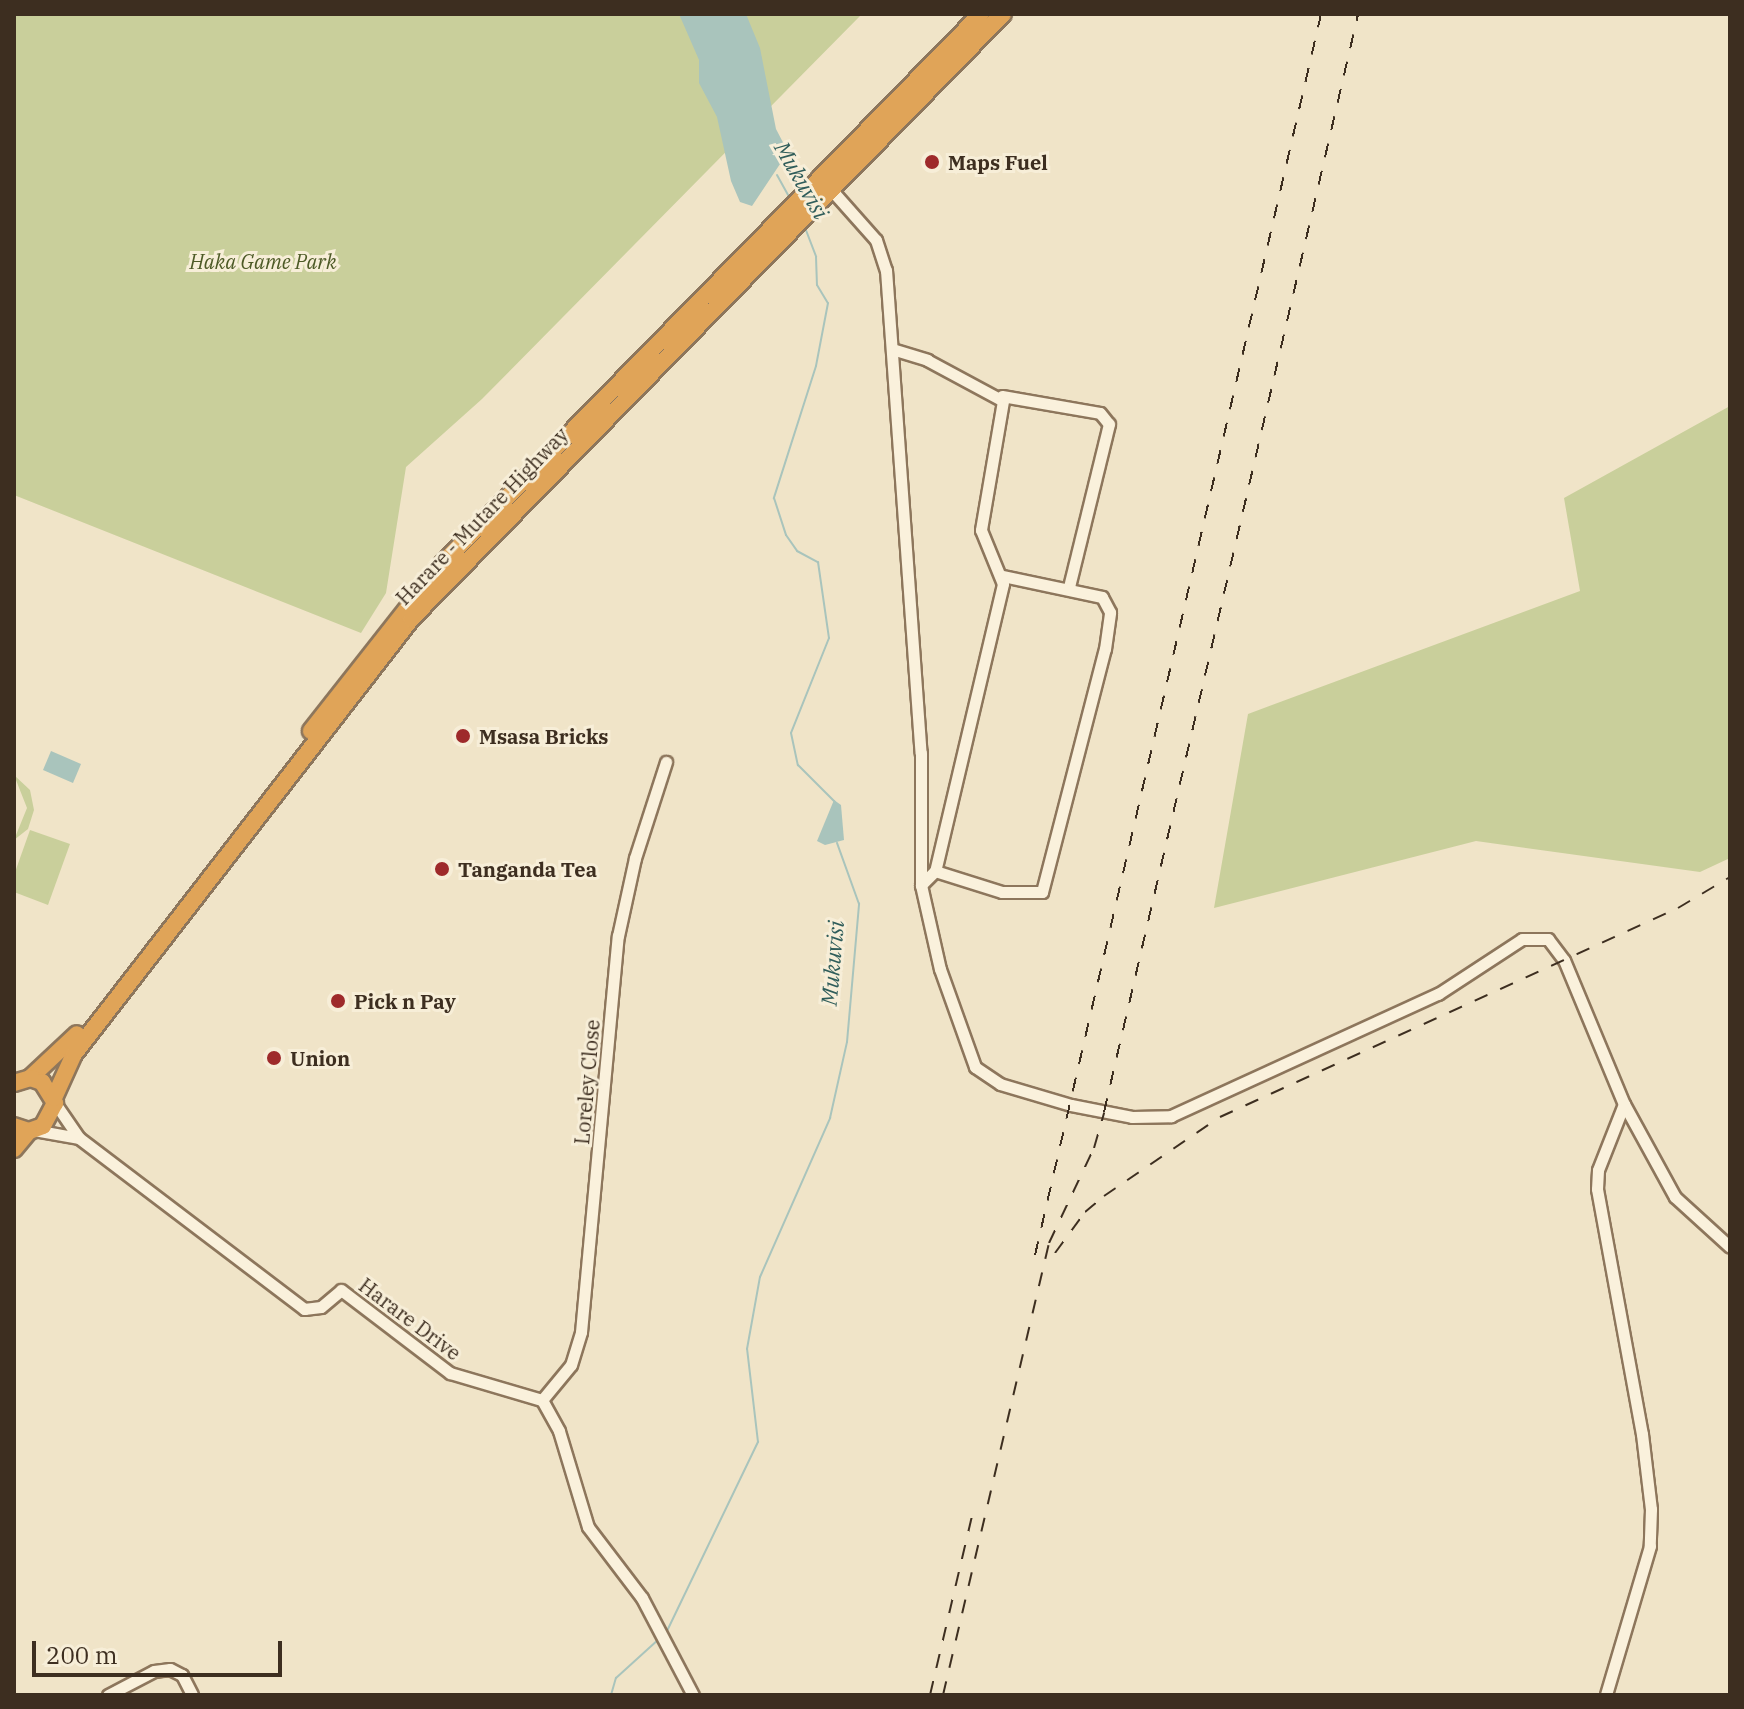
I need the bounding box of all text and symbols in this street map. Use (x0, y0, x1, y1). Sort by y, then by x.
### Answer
water label: Mukuvisi (769, 136, 835, 224)
place label: Maps Fuel (948, 150, 1048, 174)
marker: Maps Fuel (923, 153, 941, 171)
park label: Haka Game Park (189, 249, 337, 273)
street label: Harare - Mutare Highway (391, 422, 573, 610)
place label: Msasa Bricks (479, 724, 608, 748)
marker: Msasa Bricks (454, 727, 472, 745)
place label: Tanganda Tea (458, 857, 597, 881)
marker: Tanganda Tea (433, 860, 451, 878)
water label: Mukuvisi (815, 919, 849, 1007)
place label: Pick n Pay (354, 989, 456, 1013)
marker: Pick n Pay (329, 992, 347, 1010)
street label: Loreley Close (570, 1018, 604, 1146)
place label: Union (290, 1046, 350, 1070)
marker: Union (265, 1049, 283, 1067)
street label: Harare Drive (354, 1273, 466, 1365)
scale bar (36, 1625, 286, 1675)
text: 200 m (46, 1639, 118, 1671)

